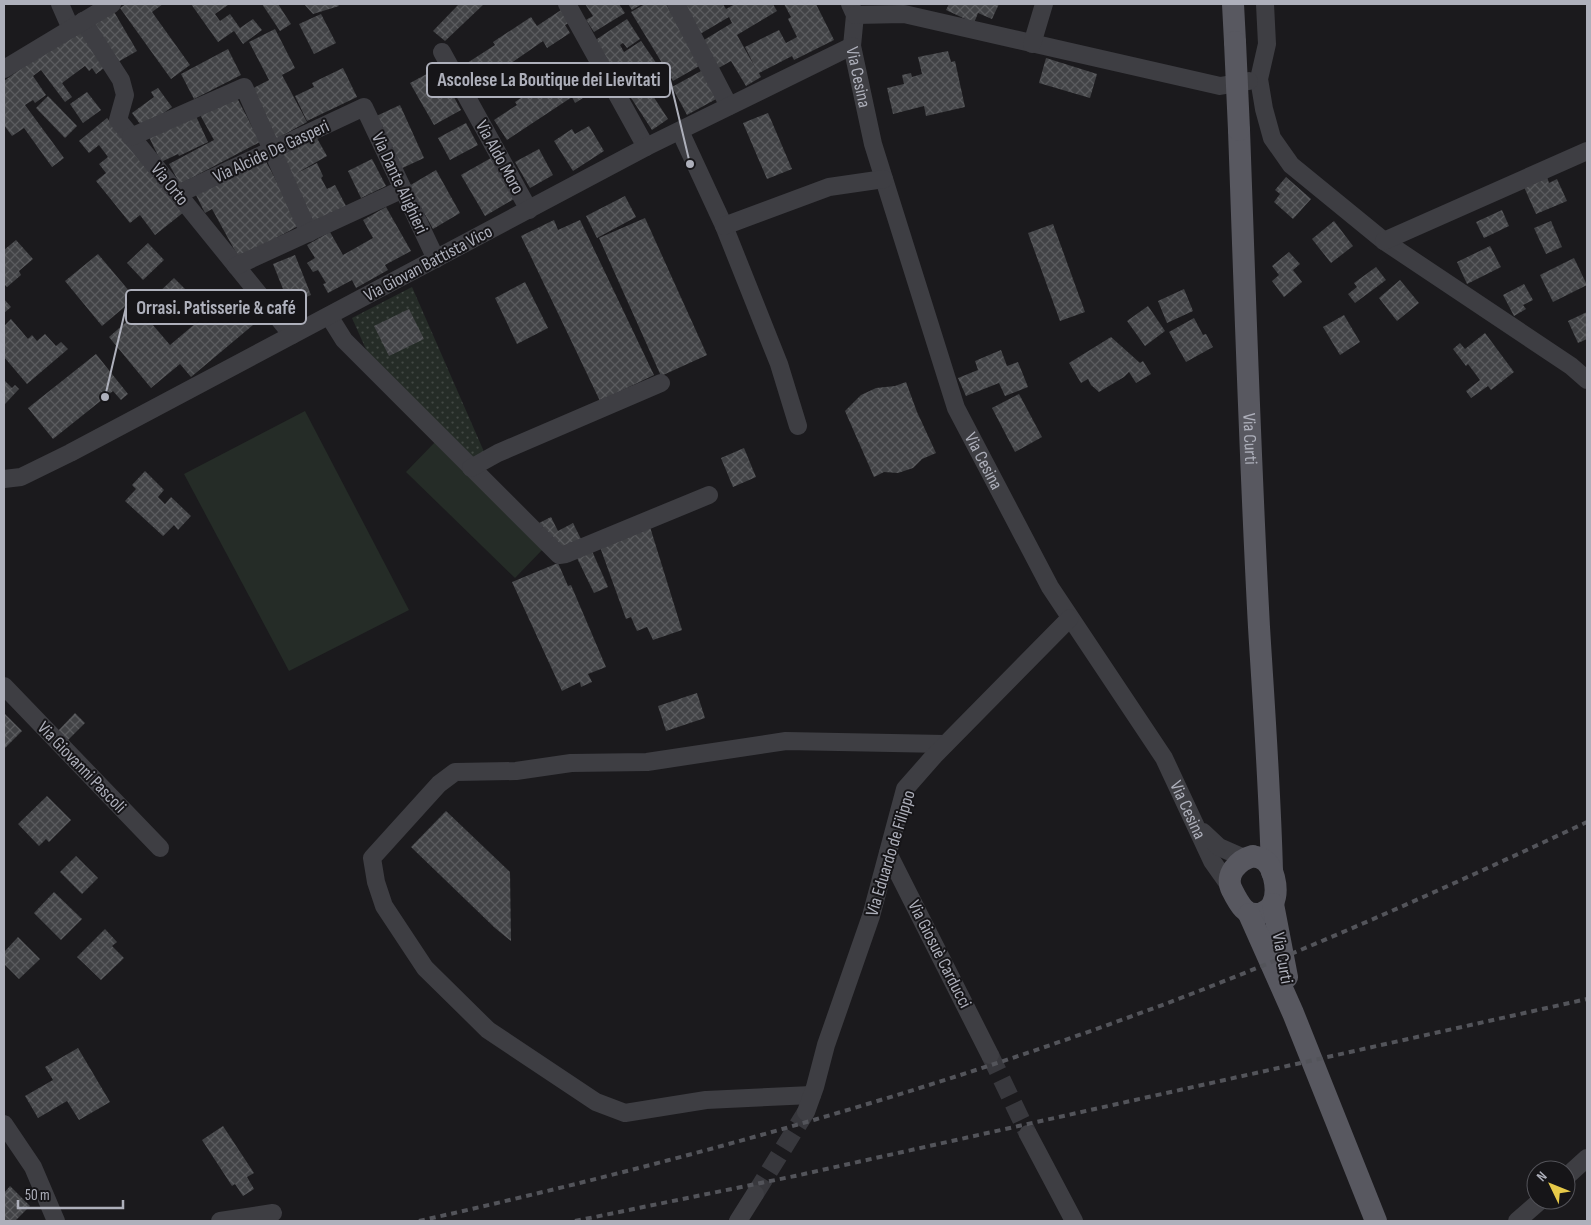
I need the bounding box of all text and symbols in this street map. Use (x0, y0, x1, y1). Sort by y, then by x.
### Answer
street label: Via Cesina (841, 45, 875, 110)
callout: Ascolese La Boutique dei Lievitati (427, 63, 670, 97)
text: Ascolese La Boutique dei Lievitati (436, 69, 661, 92)
street label: Via Alcide De Gasperi (210, 115, 332, 187)
street label: Via Aldo Moro (471, 117, 528, 198)
street label: Via Dante Alighieri (367, 129, 432, 237)
street label: Via Orto (146, 159, 193, 210)
street label: Via Giovan Battista Vico (361, 221, 496, 306)
callout: Orrasi. Patisserie & café (126, 290, 306, 324)
text: Orrasi. Patisserie & café (136, 297, 296, 320)
street label: Via Curti (1238, 413, 1261, 465)
street label: Via Cesina (960, 429, 1007, 493)
street label: Via Giovanni Pascoli (33, 717, 130, 817)
street label: Via Cesina (1165, 778, 1210, 842)
street label: Via Eduardo de Filippo (861, 788, 920, 919)
street label: Via Giosuè Carducci (903, 897, 976, 1012)
street label: Via Curti (1268, 931, 1297, 985)
north arrow (1526, 1160, 1576, 1210)
text: N (1533, 1168, 1551, 1185)
scale bar (18, 1178, 122, 1210)
text: 50 m (25, 1186, 50, 1205)

